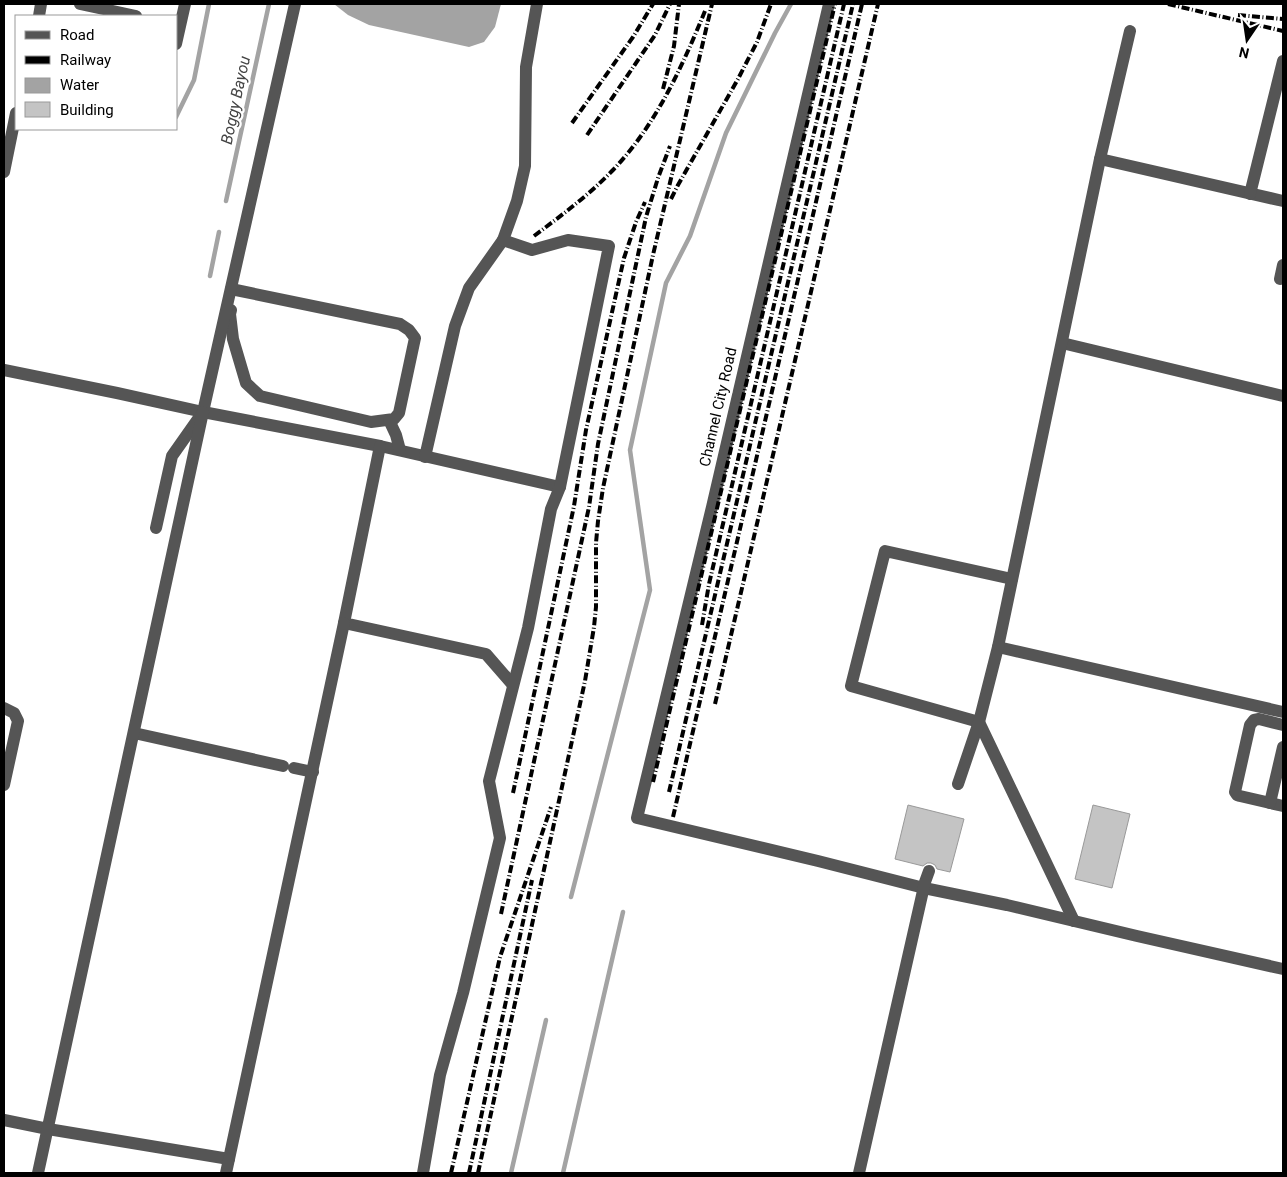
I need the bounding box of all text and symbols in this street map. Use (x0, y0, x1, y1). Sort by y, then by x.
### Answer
legend (15, 15, 178, 130)
north arrow (1222, 15, 1272, 65)
text: Road (60, 26, 94, 44)
text: N (1237, 44, 1251, 62)
text: Railway (60, 51, 111, 69)
water label: Boggy Bayou (217, 54, 254, 146)
text: Water (60, 76, 99, 94)
text: Building (60, 101, 114, 119)
street label: Channel City Road (696, 346, 740, 468)

